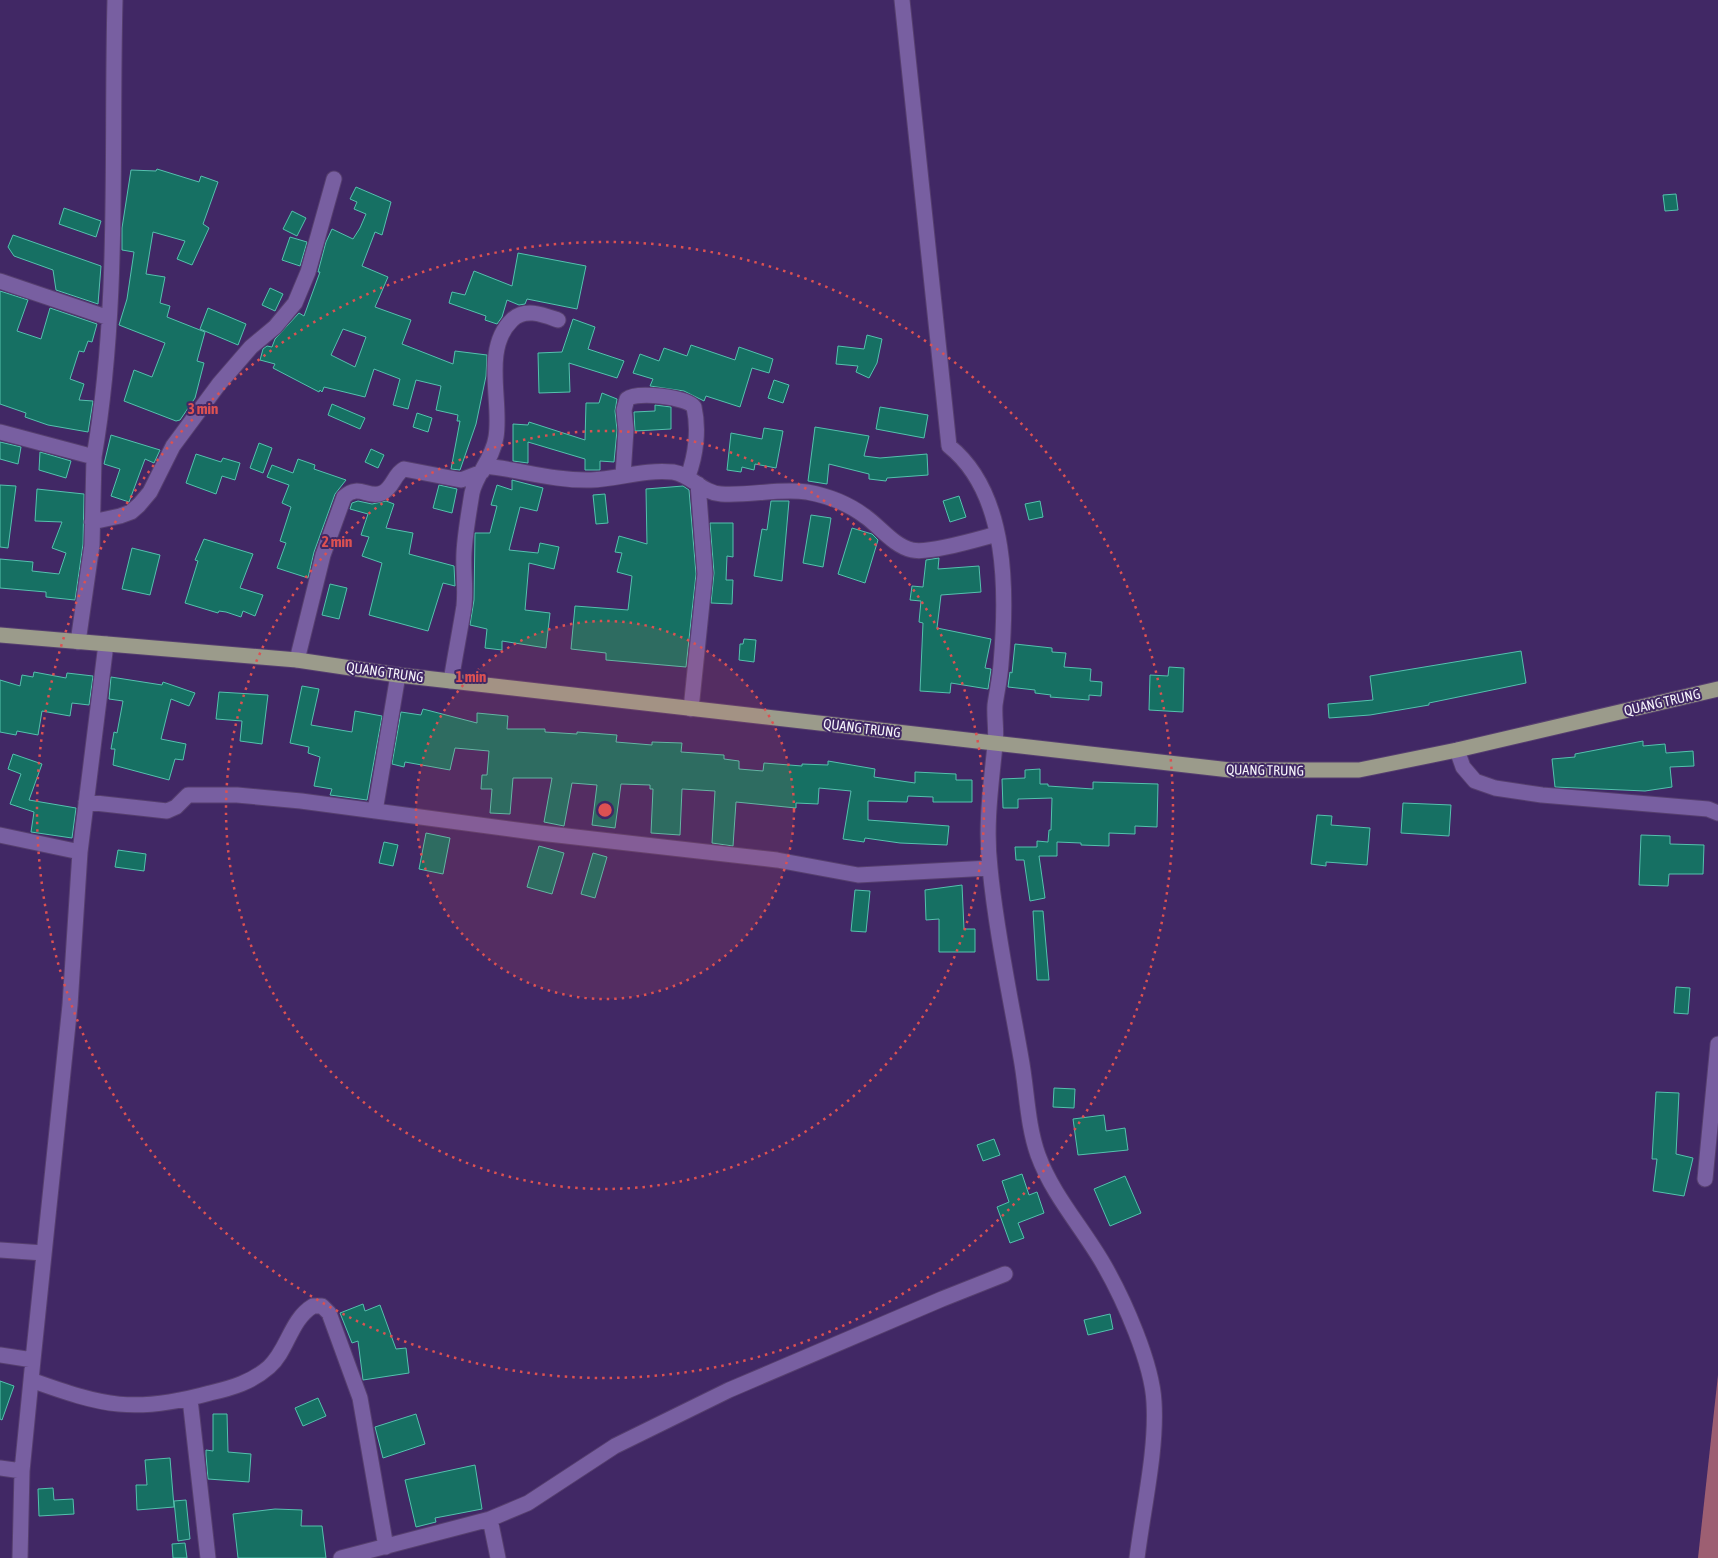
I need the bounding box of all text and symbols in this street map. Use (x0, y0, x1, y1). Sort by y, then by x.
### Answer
text: 3 min (188, 400, 218, 417)
text: 2 min (322, 533, 352, 550)
street label: QUANG TRUNG (345, 659, 425, 685)
text: 1 min (456, 668, 486, 685)
street label: QUANG TRUNG (1622, 685, 1702, 719)
street label: QUANG TRUNG (822, 715, 902, 741)
street label: QUANG TRUNG (1226, 761, 1304, 779)
centre of rings (596, 801, 614, 819)

